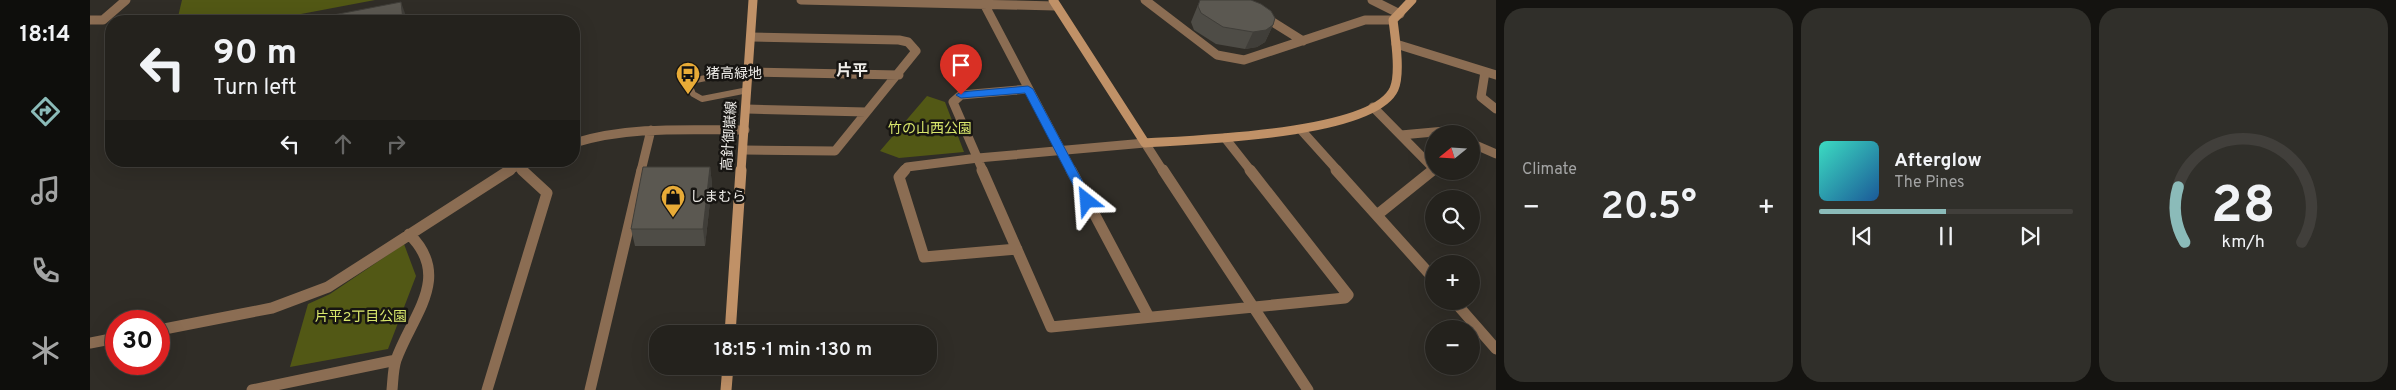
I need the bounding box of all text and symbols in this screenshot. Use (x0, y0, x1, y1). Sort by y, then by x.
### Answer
text: 18:14 (20, 22, 70, 49)
text: 90 m (213, 32, 297, 76)
icon: left (130, 35, 195, 100)
pin (940, 44, 982, 95)
icon: arrive (947, 51, 975, 79)
bus stop icon: 猪高緑地 (675, 61, 701, 95)
district label: 片平 (836, 62, 868, 82)
place label: 猪高緑地 (706, 66, 762, 83)
text: Turn left (213, 75, 296, 102)
icon: directions (28, 94, 63, 129)
street label: 高針御嶽線 (719, 100, 741, 172)
park label: 竹の山西公園 (888, 121, 972, 138)
north arrow (1425, 125, 1480, 180)
map controls (1425, 125, 1480, 375)
icon: left (276, 130, 304, 158)
icon: ahead (329, 130, 357, 158)
icon: right (382, 130, 410, 158)
text: Afterglow (1894, 149, 1982, 173)
text: Climate (1522, 160, 1577, 180)
icon: music (28, 173, 63, 208)
text: The Pines (1894, 173, 1965, 193)
position arrow (1060, 174, 1112, 226)
text: 28 (2211, 175, 2276, 241)
shop icon: しまむら (660, 184, 686, 218)
text: 20.5° (1601, 184, 1697, 233)
place label: しまむら (690, 189, 746, 206)
button: search (1425, 190, 1480, 245)
text: − (1522, 191, 1540, 227)
text: + (1757, 191, 1775, 227)
icon: previous (1848, 222, 1876, 250)
icon: pause (1932, 222, 1960, 250)
icon: next (2016, 222, 2044, 250)
text: km/h (2222, 231, 2265, 254)
icon: phone (28, 253, 63, 288)
button: + (1425, 255, 1480, 310)
park label: 片平2丁目公園 (315, 309, 407, 326)
speed limit sign: 30 (105, 310, 170, 375)
button: − (1425, 320, 1480, 375)
icon: climate (28, 333, 63, 368)
text: 18:15 · 1 min · 130 m (714, 338, 872, 362)

